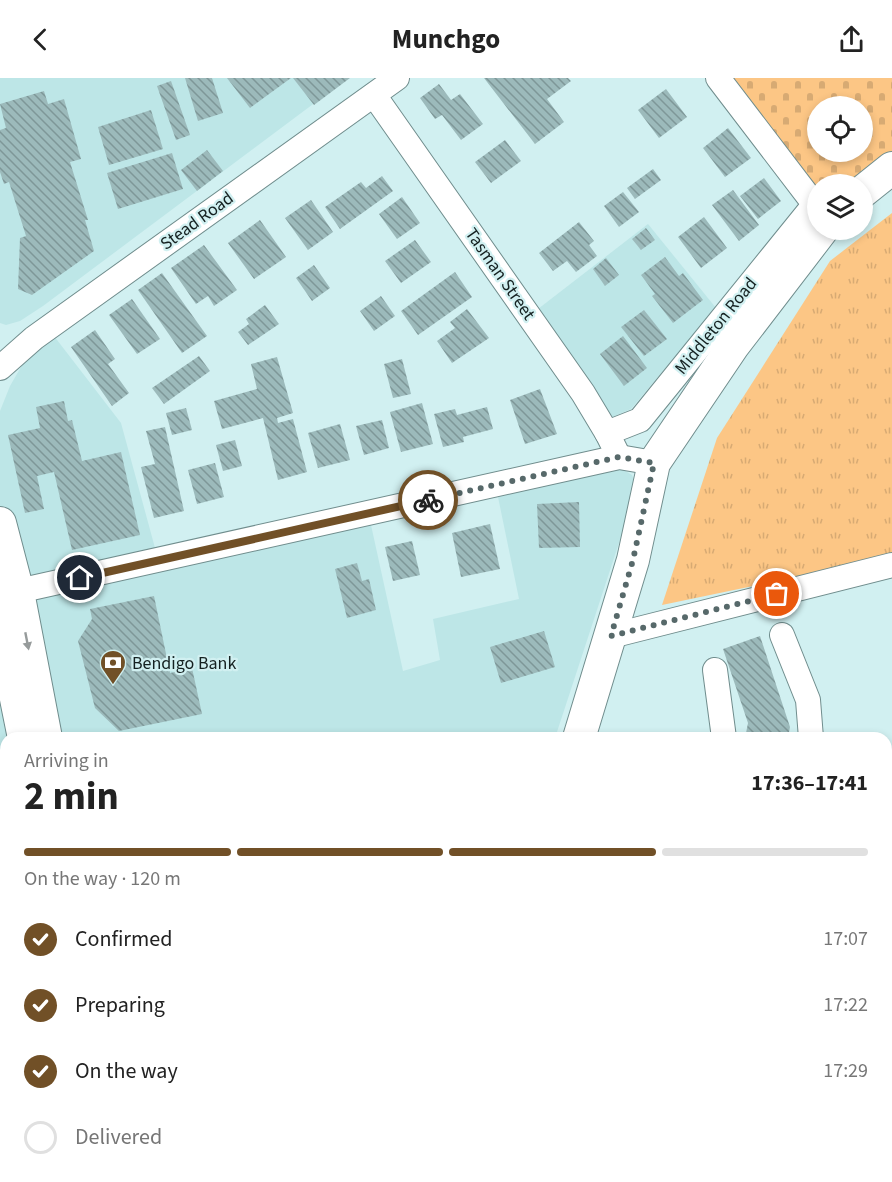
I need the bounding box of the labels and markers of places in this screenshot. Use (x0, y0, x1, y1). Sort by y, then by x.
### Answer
pin (54, 552, 105, 603)
pin (751, 568, 802, 619)
bank icon: Bendigo Bank (98, 648, 128, 686)
place label: Bendigo Bank (132, 651, 236, 676)

